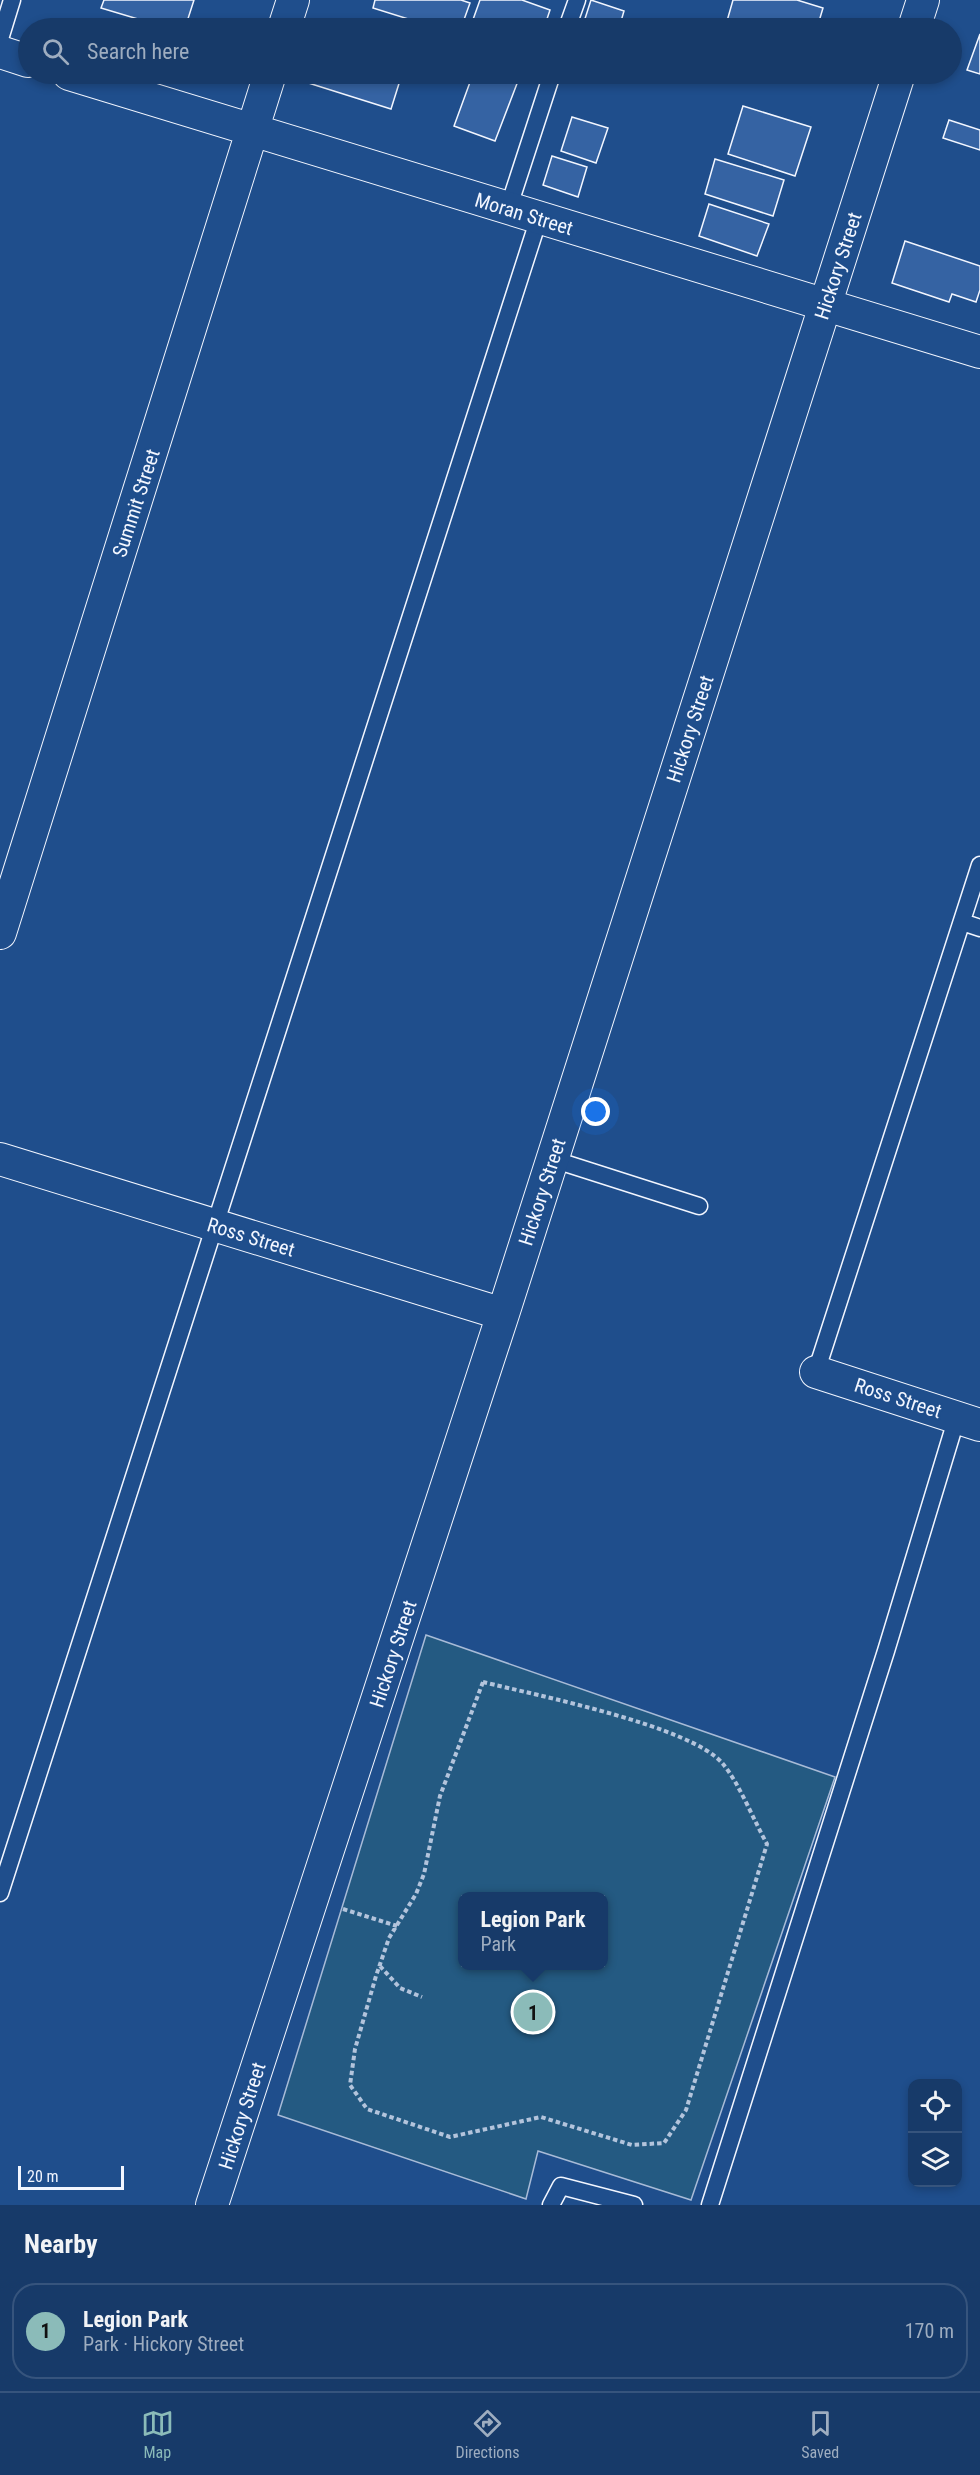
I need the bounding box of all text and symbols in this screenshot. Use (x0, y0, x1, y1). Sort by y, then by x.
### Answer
search box (18, 18, 962, 84)
icon: search (39, 35, 72, 68)
text: Search here (87, 39, 189, 64)
street label: Moran Street (472, 188, 576, 240)
street label: Hickory Street (809, 209, 867, 323)
street label: Summit Street (107, 446, 165, 560)
street label: Hickory Street (661, 672, 719, 786)
your location (581, 1097, 610, 1126)
street label: Hickory Street (513, 1135, 571, 1249)
street label: Ross Street (204, 1212, 298, 1262)
street label: Ross Street (851, 1373, 945, 1423)
street label: Hickory Street (364, 1597, 422, 1711)
popup (458, 1892, 608, 1970)
text: Legion Park (480, 1907, 586, 1932)
text: Park (480, 1932, 516, 1956)
pin: 1 (514, 1990, 552, 2034)
street label: Hickory Street (213, 2059, 271, 2173)
map controls (908, 2079, 962, 2187)
button: locate (908, 2079, 962, 2133)
button: layers (908, 2133, 962, 2187)
scale bar (18, 2163, 124, 2190)
text: 20 m (27, 2167, 59, 2186)
text: Nearby (24, 2229, 98, 2259)
text: Legion Park (83, 2307, 188, 2332)
text: 1 (40, 2319, 51, 2343)
text: 170 m (905, 2319, 954, 2343)
text: Park · Hickory Street (83, 2332, 244, 2356)
tab: Map (141, 2407, 174, 2462)
tab: Directions (456, 2407, 519, 2462)
tab: Saved (801, 2407, 839, 2462)

